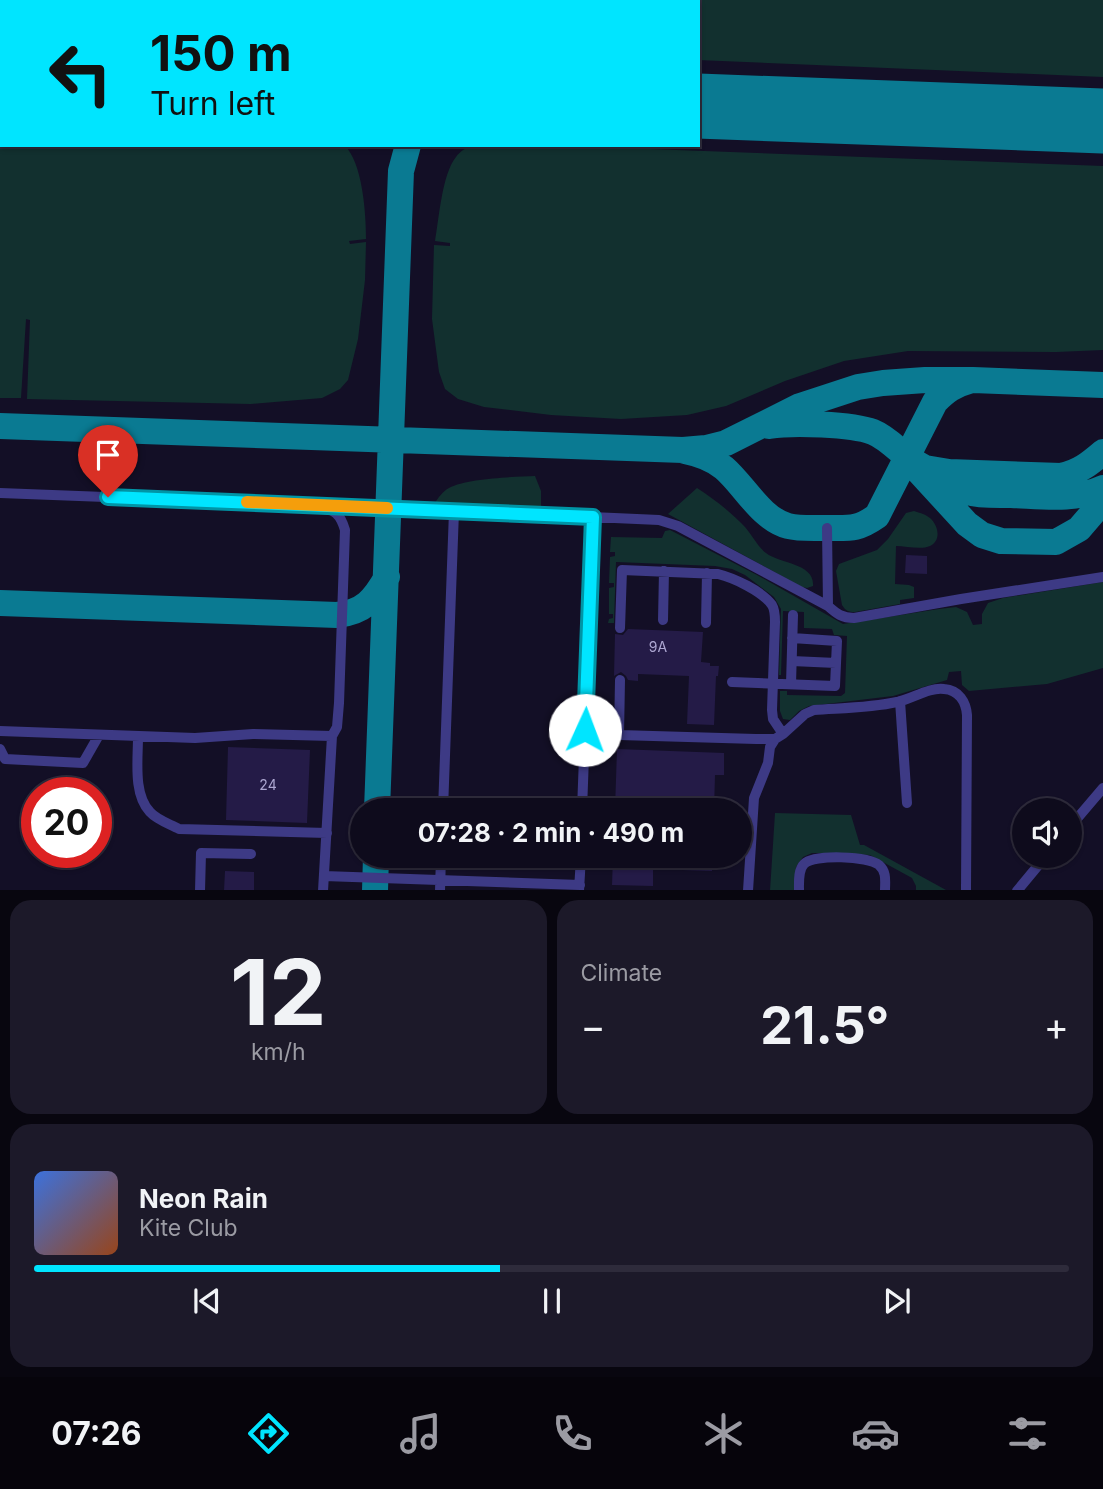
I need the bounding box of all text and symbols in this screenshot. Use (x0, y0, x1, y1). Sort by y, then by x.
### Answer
text: 150 m (150, 24, 292, 83)
icon: left (35, 28, 126, 119)
text: Turn left (150, 84, 275, 123)
pin (78, 425, 138, 497)
icon: arrive (89, 436, 127, 474)
house number: 9A (649, 638, 668, 655)
position arrow (548, 693, 622, 767)
house number: 24 (259, 776, 277, 793)
speed limit sign: 20 (21, 777, 112, 868)
map controls (1012, 798, 1082, 868)
button: sound (1012, 798, 1082, 868)
text: 07:28 · 2 min · 490 m (418, 817, 684, 848)
text: 12 (230, 937, 327, 1047)
text: Climate (581, 959, 662, 987)
text: 21.5° (760, 994, 889, 1057)
text: − (581, 1003, 606, 1049)
text: + (1044, 1003, 1069, 1049)
text: km/h (251, 1038, 306, 1066)
text: Neon Rain (139, 1183, 268, 1214)
text: Kite Club (139, 1214, 238, 1242)
icon: previous (188, 1282, 226, 1320)
icon: pause (533, 1282, 571, 1320)
icon: next (878, 1282, 916, 1320)
icon: directions (244, 1409, 293, 1458)
icon: music (396, 1409, 445, 1458)
icon: phone (548, 1409, 597, 1458)
icon: climate (699, 1409, 748, 1458)
icon: car (851, 1409, 900, 1458)
icon: filters (1003, 1409, 1052, 1458)
text: 07:26 (51, 1414, 141, 1453)

